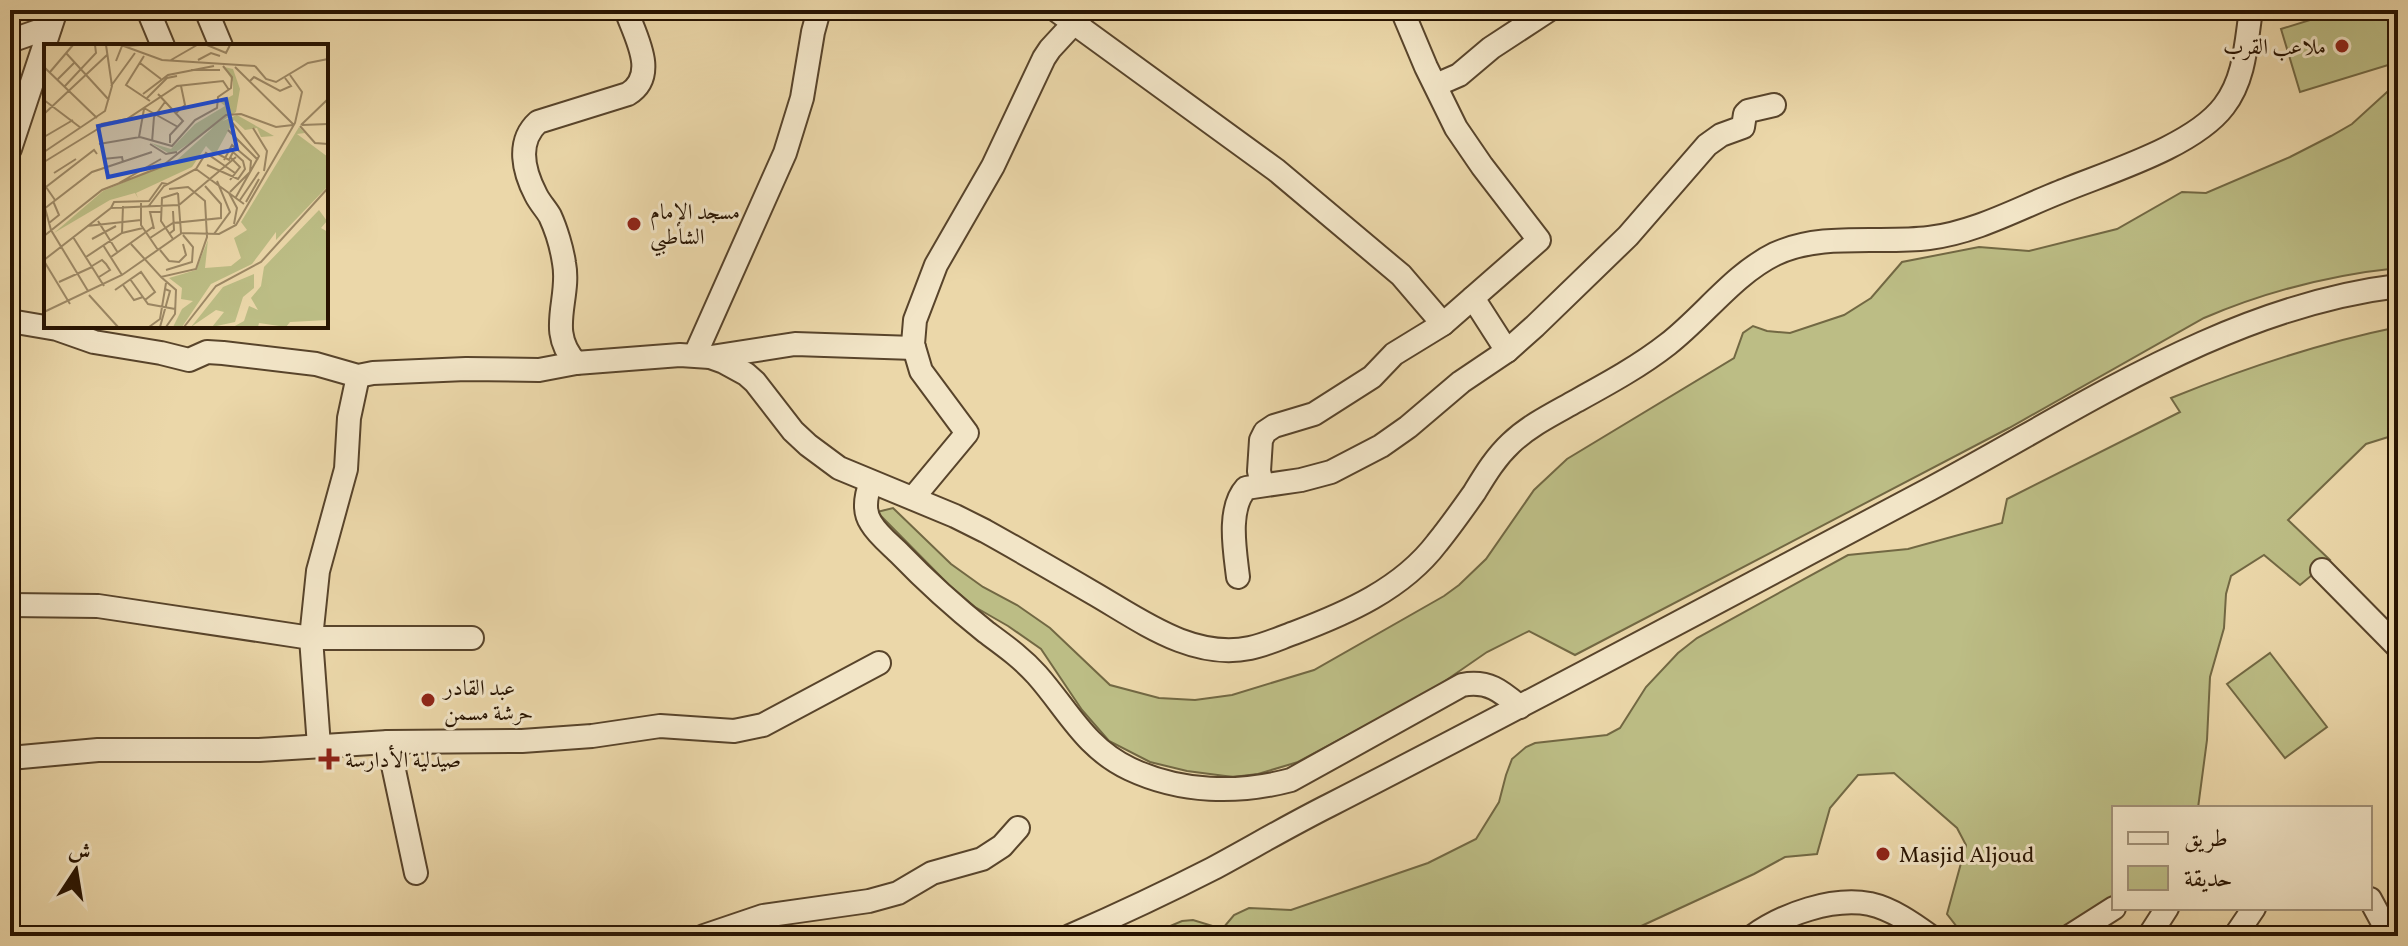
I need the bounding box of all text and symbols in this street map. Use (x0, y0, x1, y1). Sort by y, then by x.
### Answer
place label: ملاعب القرب (2223, 33, 2326, 64)
marker: ملاعب القرب (2333, 37, 2351, 55)
inset map (44, 44, 328, 328)
place label: مسجد الإمام الشاطبي (650, 198, 740, 257)
marker: مسجد الإمام الشاطبي (625, 215, 643, 233)
place label: عبد القادر حرشة مسمن (442, 674, 533, 730)
marker: عبد القادر حرشة مسمن (419, 691, 437, 709)
place label: صيدلية الأدارسة (345, 744, 461, 777)
marker: صيدلية الأدارسة (320, 750, 338, 768)
legend (2112, 806, 2372, 910)
text: طريق (2184, 823, 2228, 857)
north arrow (36, 830, 116, 910)
text: ش (66, 835, 94, 870)
place label: Masjid Aljoud (1899, 841, 2034, 872)
marker: Masjid Aljoud (1874, 845, 1892, 863)
text: حديقة (2184, 863, 2233, 897)

